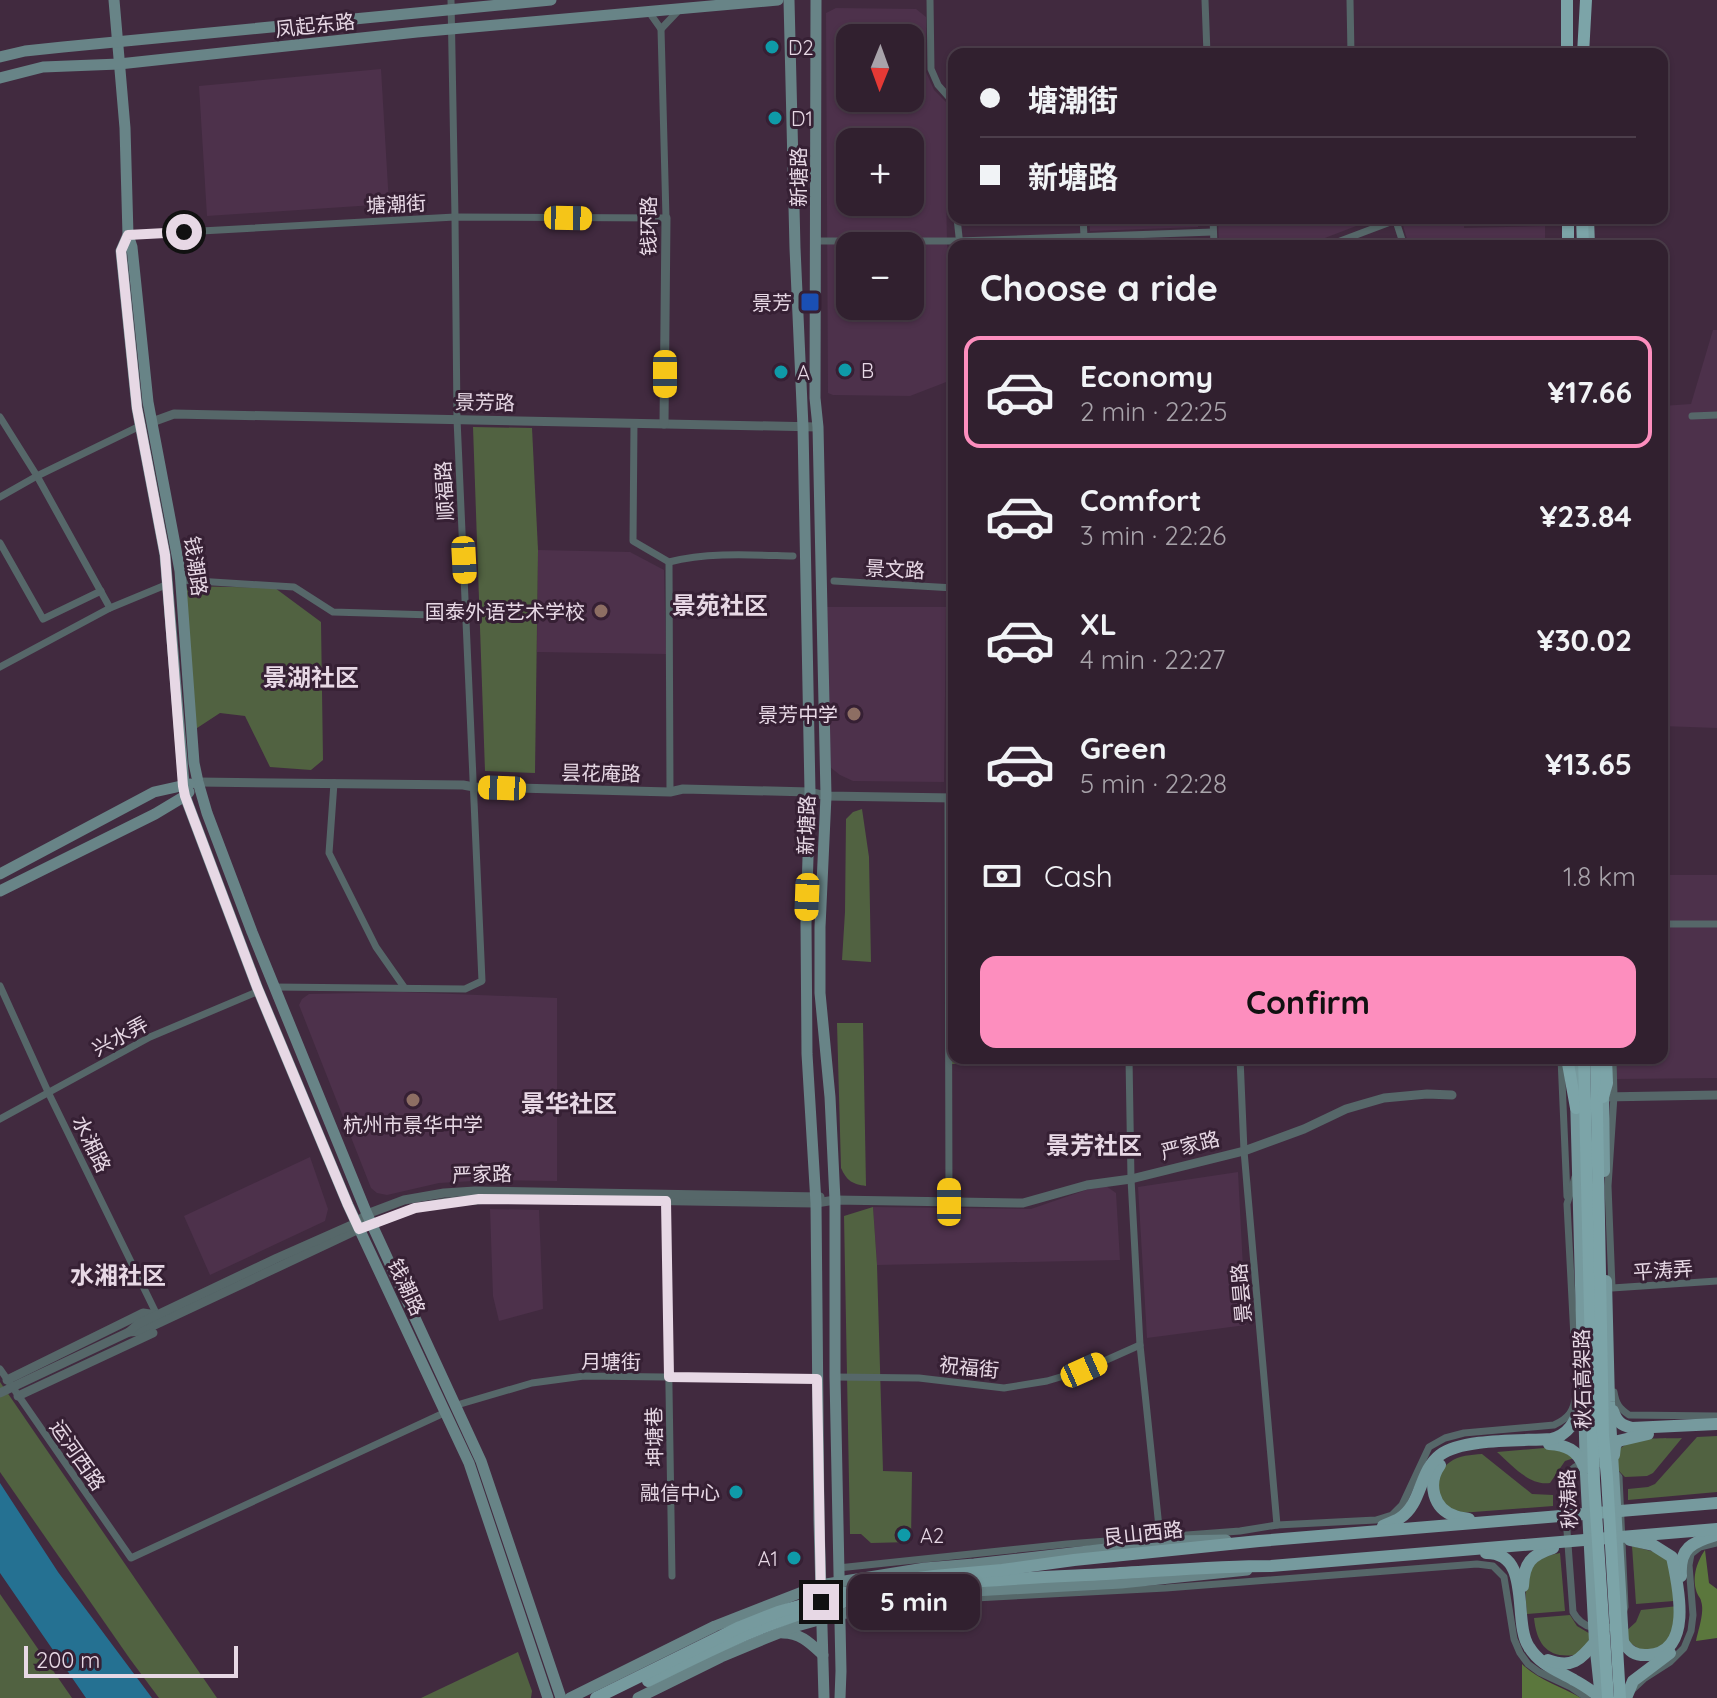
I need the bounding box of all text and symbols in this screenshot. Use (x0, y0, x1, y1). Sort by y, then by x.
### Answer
street label: 凤起东路 (274, 8, 356, 42)
north arrow (836, 24, 924, 112)
map controls (836, 24, 924, 320)
place label: D2 (788, 35, 813, 60)
marker: D2 (763, 38, 781, 56)
text: 塘潮街 (1028, 81, 1118, 119)
place label: D1 (791, 106, 813, 131)
marker: D1 (766, 109, 784, 127)
button: + (836, 128, 924, 216)
street label: 新塘路 (786, 147, 811, 207)
text: 新塘路 (1028, 158, 1118, 196)
street label: 塘潮街 (365, 190, 427, 218)
street label: 钱环路 (636, 196, 661, 256)
car (544, 206, 592, 230)
route start (166, 214, 202, 250)
button: − (836, 232, 924, 320)
text: Choose a ride (980, 265, 1218, 310)
place label: 景芳 (752, 290, 792, 315)
marker: 景芳 (799, 291, 821, 313)
car (653, 350, 677, 398)
icon: car (984, 356, 1056, 428)
text: Economy (1080, 357, 1213, 395)
place label: B (861, 358, 874, 383)
place label: A (797, 360, 810, 385)
marker: B (836, 361, 854, 379)
marker: A (772, 363, 790, 381)
text: ¥17.66 (1547, 373, 1632, 411)
street label: 景芳路 (455, 389, 515, 415)
text: 2 min · 22:25 (1080, 395, 1227, 428)
street label: 顺福路 (430, 460, 458, 522)
icon: car (984, 480, 1056, 552)
text: Comfort (1080, 481, 1201, 519)
text: ¥23.84 (1539, 497, 1632, 535)
text: 3 min · 22:26 (1080, 519, 1226, 552)
street label: 钱潮路 (179, 535, 213, 597)
car (451, 535, 477, 585)
street label: 景文路 (864, 555, 926, 583)
district label: 景苑社区 (672, 590, 768, 620)
place label: 国泰外语艺术学校 (425, 599, 585, 624)
marker: 国泰外语艺术学校 (592, 602, 610, 620)
icon: car (984, 604, 1056, 676)
text: XL (1080, 605, 1117, 643)
text: ¥30.02 (1537, 621, 1632, 659)
text: 4 min · 22:27 (1080, 643, 1225, 676)
district label: 景湖社区 (263, 662, 359, 692)
place label: 景芳中学 (758, 702, 838, 727)
marker: 景芳中学 (845, 705, 863, 723)
icon: car (984, 728, 1056, 800)
text: Green (1080, 729, 1167, 767)
text: ¥13.65 (1545, 745, 1632, 783)
street label: 昙花庵路 (561, 760, 641, 786)
text: 5 min · 22:28 (1080, 767, 1227, 800)
car (478, 775, 526, 801)
street label: 新塘路 (792, 795, 820, 855)
icon: cash (980, 854, 1024, 898)
text: Cash (1044, 857, 1113, 895)
text: 1.8 km (1563, 860, 1636, 893)
car (794, 873, 820, 921)
button: Confirm (980, 956, 1636, 1048)
street label: 兴水弄 (88, 1011, 152, 1061)
district label: 景华社区 (521, 1088, 617, 1118)
marker: 杭州市景华中学 (404, 1091, 422, 1109)
street label: 水湘路 (68, 1112, 116, 1176)
place label: 杭州市景华中学 (343, 1112, 483, 1137)
street label: 严家路 (1158, 1126, 1222, 1164)
district label: 景芳社区 (1046, 1130, 1142, 1160)
street label: 严家路 (452, 1160, 512, 1188)
car (937, 1178, 961, 1226)
street label: 钱潮路 (383, 1255, 431, 1319)
street label: 平涛弄 (1632, 1255, 1694, 1285)
district label: 水湘社区 (70, 1260, 166, 1290)
street label: 景昙路 (1226, 1262, 1256, 1324)
street label: 秋石高架路 (1569, 1329, 1595, 1429)
street label: 月塘街 (581, 1349, 641, 1374)
car (1057, 1349, 1111, 1391)
street label: 祝福街 (938, 1351, 1000, 1383)
street label: 坤塘巷 (641, 1407, 667, 1467)
street label: 运河西路 (45, 1415, 111, 1495)
street label: 秋涛路 (1554, 1468, 1582, 1530)
place label: 融信中心 (640, 1480, 720, 1505)
marker: 融信中心 (727, 1483, 745, 1501)
street label: 艮山西路 (1102, 1516, 1184, 1550)
place label: A2 (920, 1523, 944, 1548)
marker: A2 (895, 1526, 913, 1544)
place label: A1 (758, 1546, 778, 1571)
marker: A1 (785, 1549, 803, 1567)
callout: 5 min (849, 1574, 981, 1630)
route end (803, 1584, 839, 1620)
text: 5 min (880, 1585, 948, 1618)
scale bar (24, 1642, 238, 1678)
text: 200 m (36, 1646, 100, 1674)

